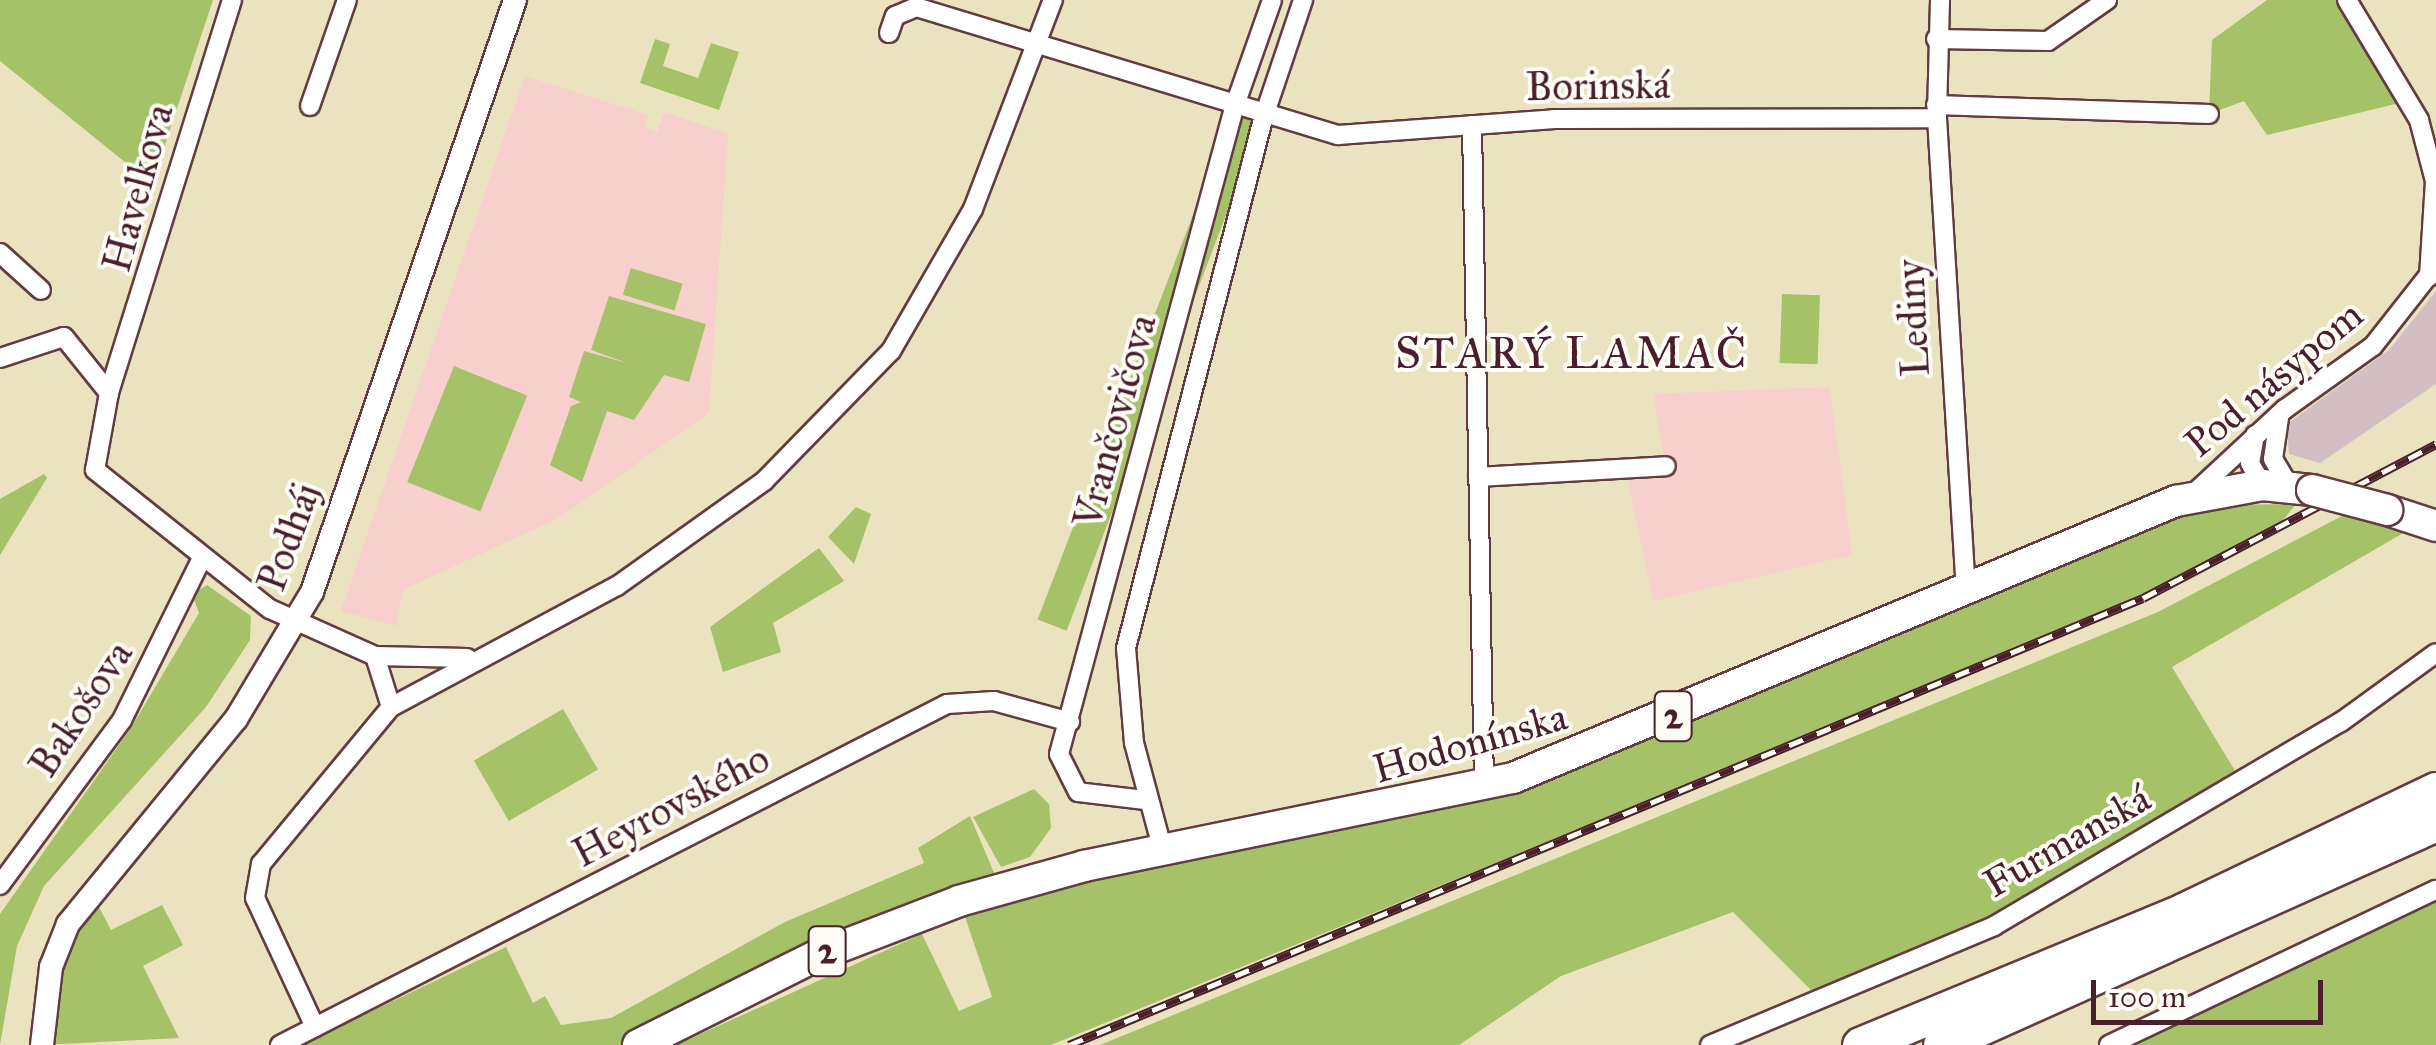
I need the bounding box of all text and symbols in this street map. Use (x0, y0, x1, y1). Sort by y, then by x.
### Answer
street label: Borinská (1525, 61, 1671, 111)
street label: Havelkova (93, 99, 183, 277)
street label: Lediny (1886, 258, 1940, 378)
street label: Pod násypom (2175, 291, 2373, 467)
street label: Vrančovičova (1064, 309, 1166, 533)
district label: STARÝ LAMAČ (1395, 326, 1749, 380)
street label: Podháj (247, 476, 331, 598)
street label: Bakošova (19, 632, 143, 786)
road number: 2 (1653, 683, 1693, 749)
street label: Hodonínska (1368, 692, 1572, 794)
street label: Heyrovského (565, 734, 777, 878)
street label: Furmanská (1975, 774, 2159, 908)
road number: 2 (807, 918, 847, 984)
scale bar (2096, 960, 2328, 1022)
text: 100 m (2108, 979, 2186, 1015)

